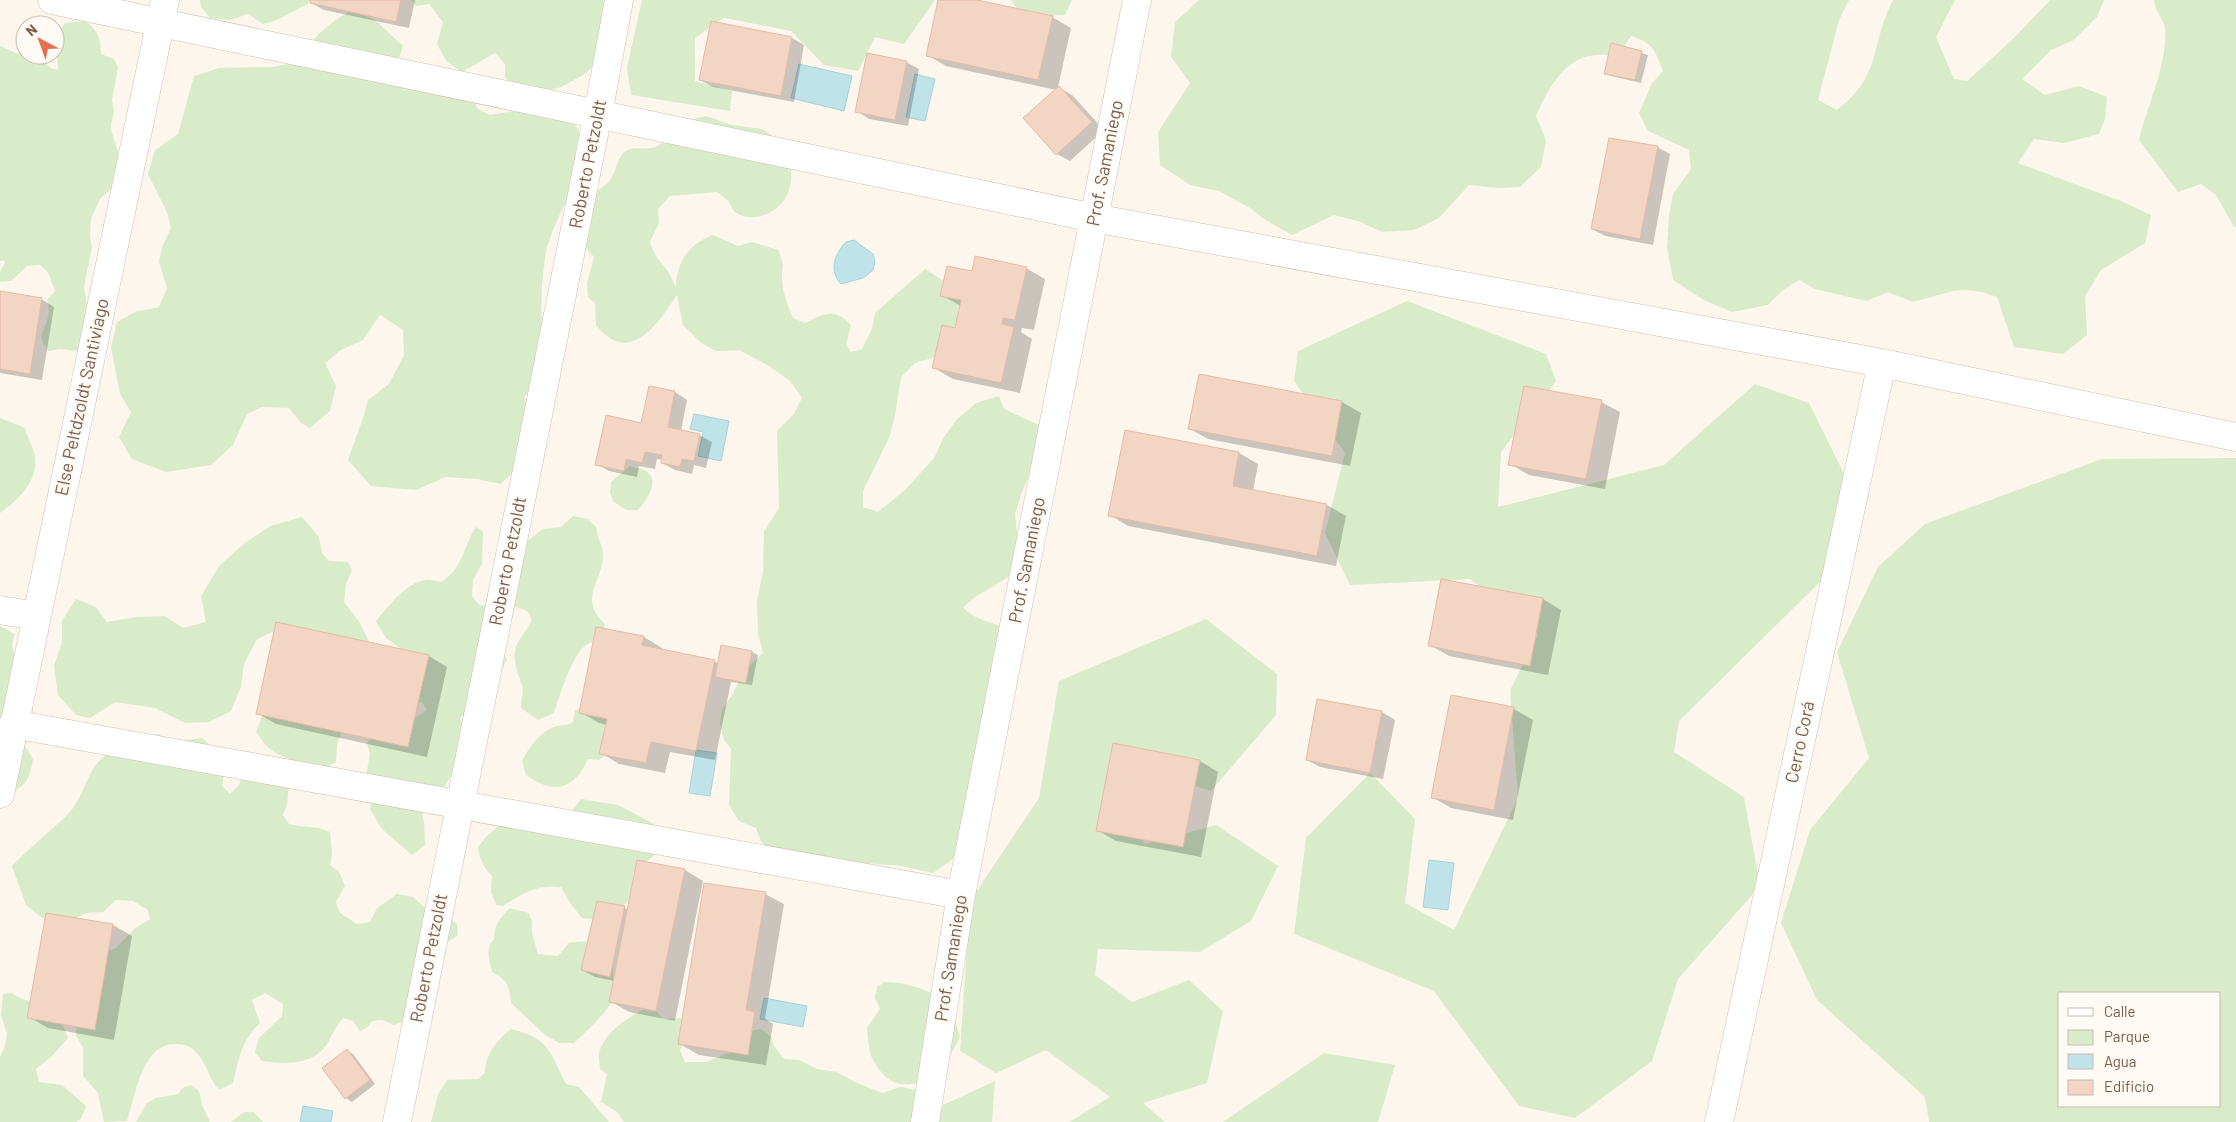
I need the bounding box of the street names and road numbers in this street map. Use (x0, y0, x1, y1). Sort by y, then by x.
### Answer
street label: Roberto Petzoldt (564, 97, 610, 230)
street label: Prof. Samaniego (1081, 98, 1127, 228)
street label: Else Peltdzoldt Santiviago (49, 296, 113, 498)
street label: Roberto Petzoldt (484, 494, 530, 627)
street label: Prof. Samaniego (1003, 495, 1049, 625)
street label: Cerro Corá (1780, 699, 1818, 785)
street label: Roberto Petzoldt (405, 891, 451, 1024)
street label: Prof. Samaniego (929, 893, 971, 1023)

